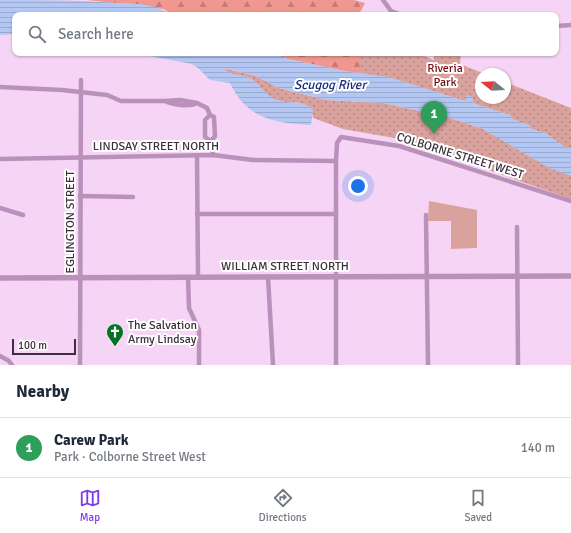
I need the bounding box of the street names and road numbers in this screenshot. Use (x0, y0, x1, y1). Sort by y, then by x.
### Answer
street label: COLBORNE STREET WEST (395, 130, 525, 182)
street label: LINDSAY STREET NORTH (93, 139, 219, 154)
street label: EGLINGTON STREET (63, 170, 78, 274)
street label: WILLIAM STREET NORTH (221, 259, 349, 274)

